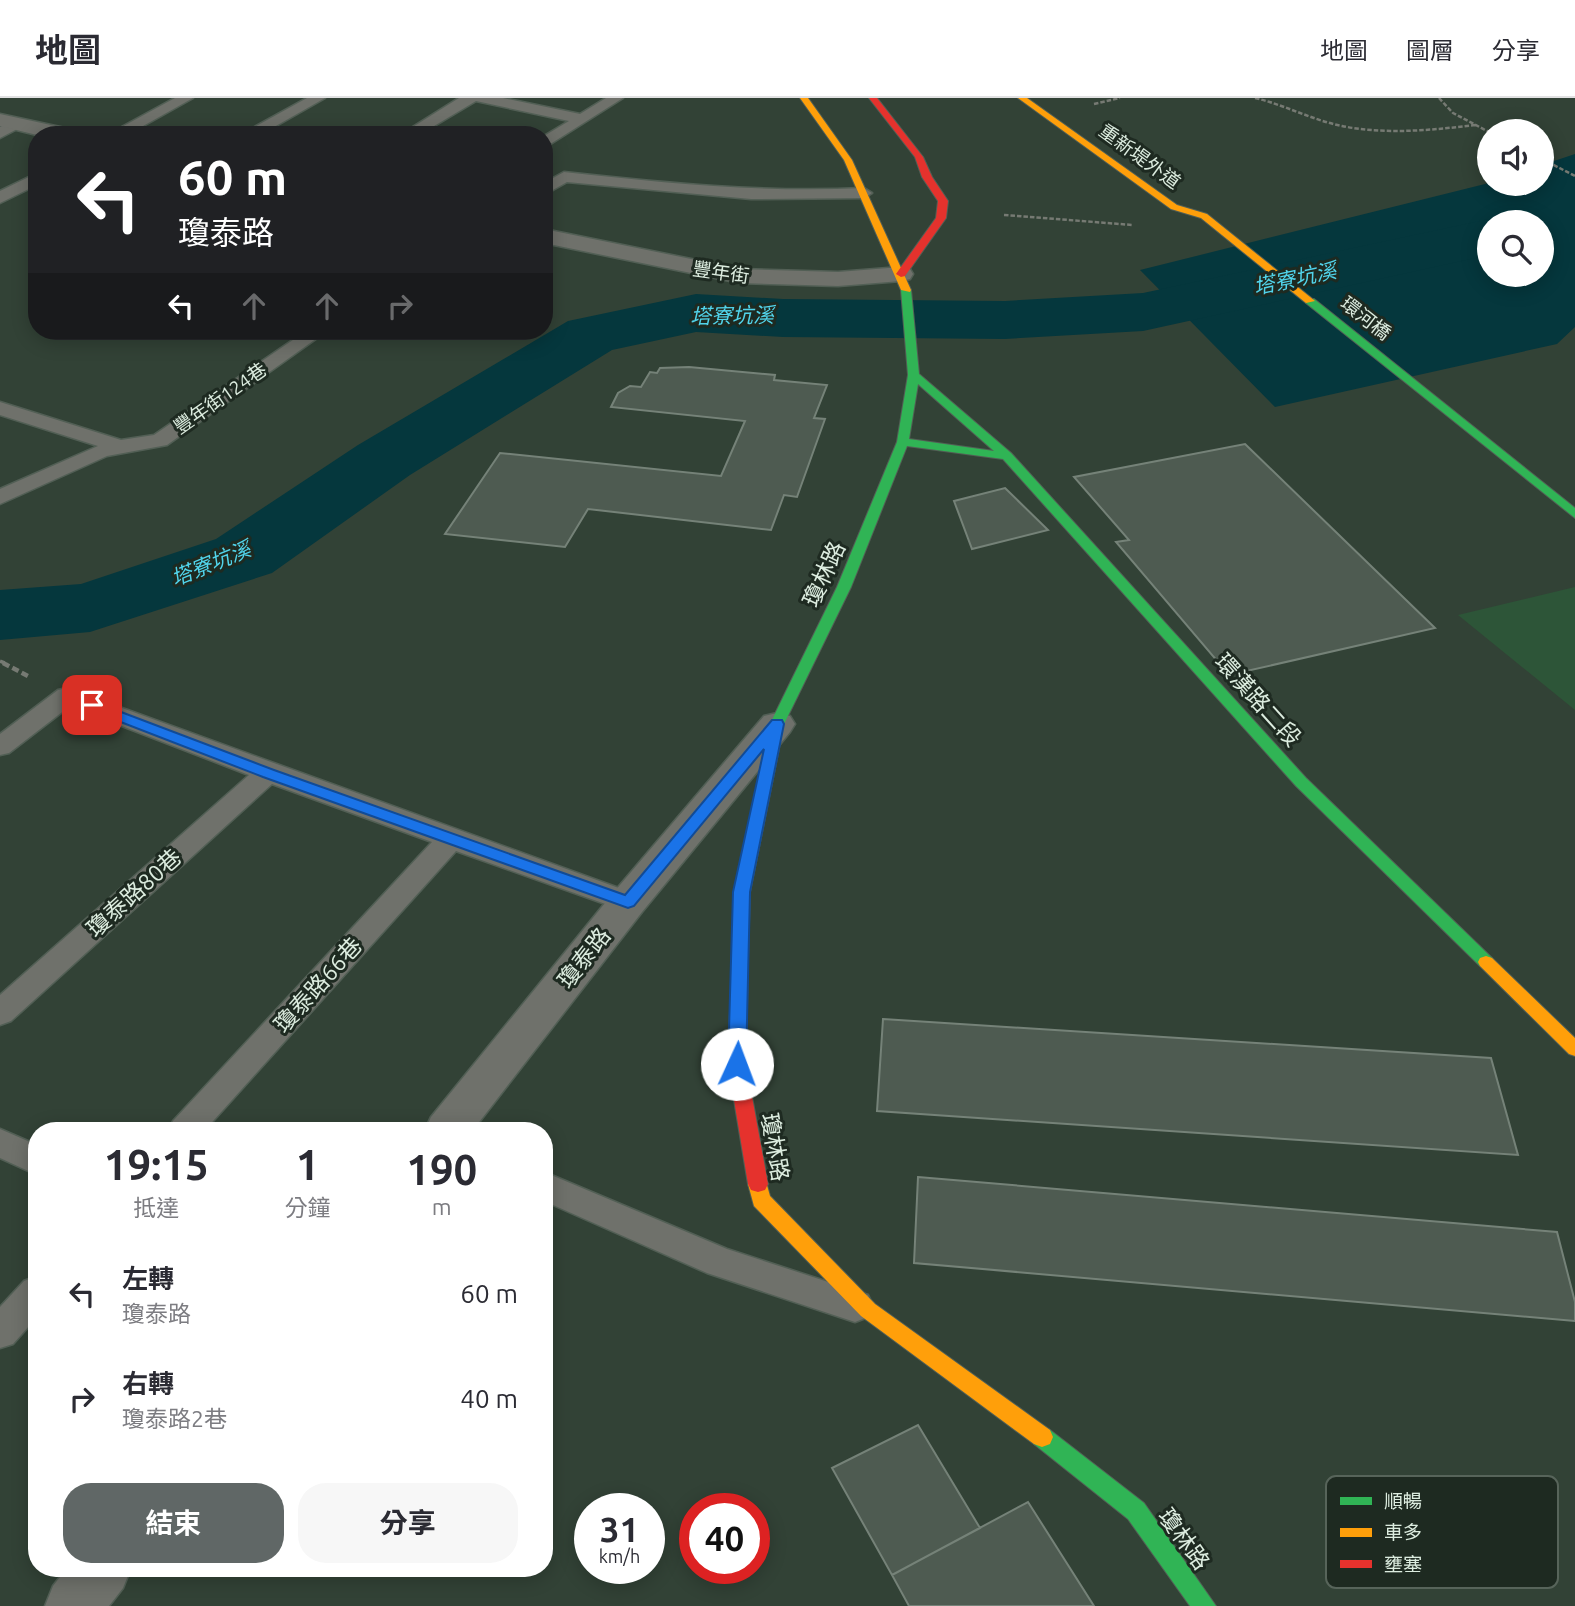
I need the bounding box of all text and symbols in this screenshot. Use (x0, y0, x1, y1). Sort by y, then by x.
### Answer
text: 地圖 (35, 31, 101, 68)
text: 地圖 (1320, 37, 1368, 64)
text: 圖層 (1406, 37, 1454, 64)
text: 分享 (1492, 37, 1540, 64)
street label: 重新堤外道 (1095, 119, 1185, 193)
map controls (1477, 119, 1554, 287)
button: sound (1477, 119, 1554, 196)
text: 60 m (178, 149, 287, 204)
icon: left (63, 154, 154, 245)
button: search (1477, 210, 1554, 287)
text: 瓊泰路 (178, 214, 274, 250)
street label: 豐年街 (691, 257, 751, 287)
water label: 塔寮坑溪 (1251, 257, 1341, 298)
icon: left (162, 287, 200, 325)
icon: ahead (235, 287, 273, 325)
icon: ahead (308, 287, 346, 325)
icon: right (381, 287, 419, 325)
street label: 環河橋 (1337, 292, 1395, 344)
water label: 塔寮坑溪 (690, 302, 777, 328)
street label: 豐年街124巷 (169, 358, 271, 438)
water label: 塔寮坑溪 (167, 535, 257, 590)
street label: 瓊林路 (798, 537, 849, 610)
street label: 環漢路二段 (1211, 649, 1306, 751)
pin (62, 675, 122, 735)
icon: arrive (73, 686, 111, 724)
street label: 瓊泰路80巷 (81, 844, 186, 941)
street label: 瓊泰路 (553, 923, 615, 993)
street label: 瓊泰路66巷 (269, 932, 366, 1037)
position arrow (700, 1027, 774, 1101)
street label: 瓊林路 (757, 1111, 794, 1183)
text: 19:15 (104, 1141, 209, 1188)
text: 1 (296, 1141, 319, 1188)
text: 190 (406, 1146, 477, 1193)
text: m (432, 1194, 452, 1219)
text: 抵達 (133, 1195, 179, 1220)
text: 分鐘 (285, 1195, 331, 1220)
text: 左轉 (122, 1264, 174, 1293)
icon: left (63, 1275, 101, 1313)
text: 60 m (460, 1279, 518, 1308)
text: 瓊泰路 (122, 1301, 191, 1326)
text: 右轉 (122, 1369, 174, 1398)
icon: right (63, 1380, 101, 1418)
text: 40 m (460, 1384, 518, 1413)
text: 瓊泰路2巷 (122, 1406, 227, 1431)
legend (1326, 1476, 1558, 1588)
button: 結束 (63, 1483, 284, 1563)
button: 分享 (298, 1483, 518, 1563)
text: 順暢 (1384, 1490, 1422, 1512)
speed limit sign: 40 (679, 1493, 770, 1584)
street label: 瓊林路 (1154, 1503, 1215, 1574)
text: 31 (600, 1509, 639, 1549)
text: 車多 (1384, 1521, 1422, 1543)
text: km/h (599, 1546, 640, 1566)
text: 壅塞 (1384, 1553, 1422, 1575)

